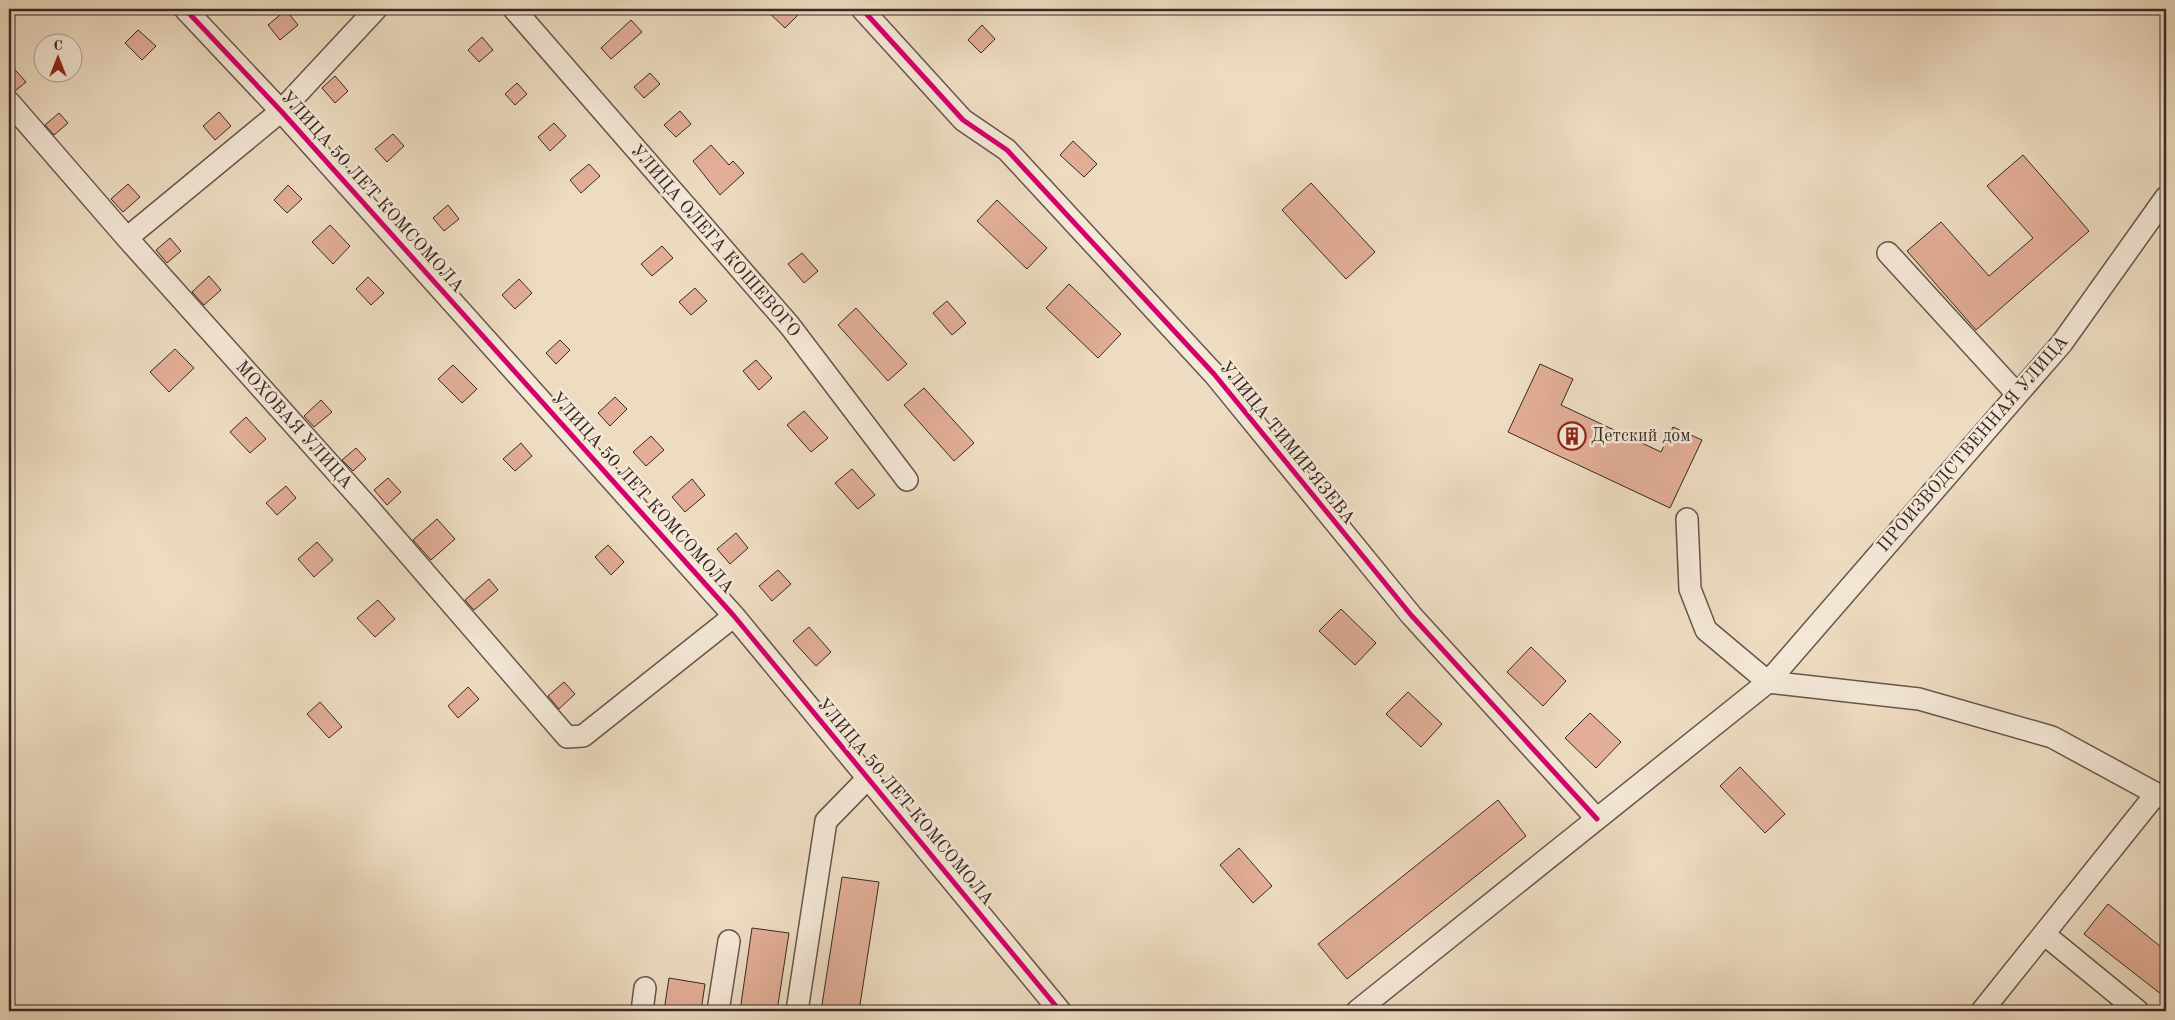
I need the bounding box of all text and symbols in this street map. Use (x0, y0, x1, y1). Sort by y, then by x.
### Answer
north arrow (32, 32, 82, 82)
text: С (53, 39, 63, 53)
street label: УЛИЦА 50 ЛЕТ КОМСОМОЛА (277, 88, 467, 296)
street label: УЛИЦА ОЛЕГА КОШЕВОГО (627, 141, 803, 341)
street label: ПРОИЗВОДСТВЕННАЯ УЛИЦА (1874, 332, 2072, 556)
street label: МОХОВАЯ УЛИЦА (232, 358, 356, 493)
street label: УЛИЦА ТИМИРЯЗЕВА (1216, 358, 1358, 528)
street label: УЛИЦА 50 ЛЕТ КОМСОМОЛА (547, 389, 737, 597)
building icon: Детский дом (1557, 421, 1587, 451)
place label: Детский дом (1591, 427, 1691, 445)
street label: УЛИЦА 50 ЛЕТ КОМСОМОЛА (813, 695, 997, 909)

